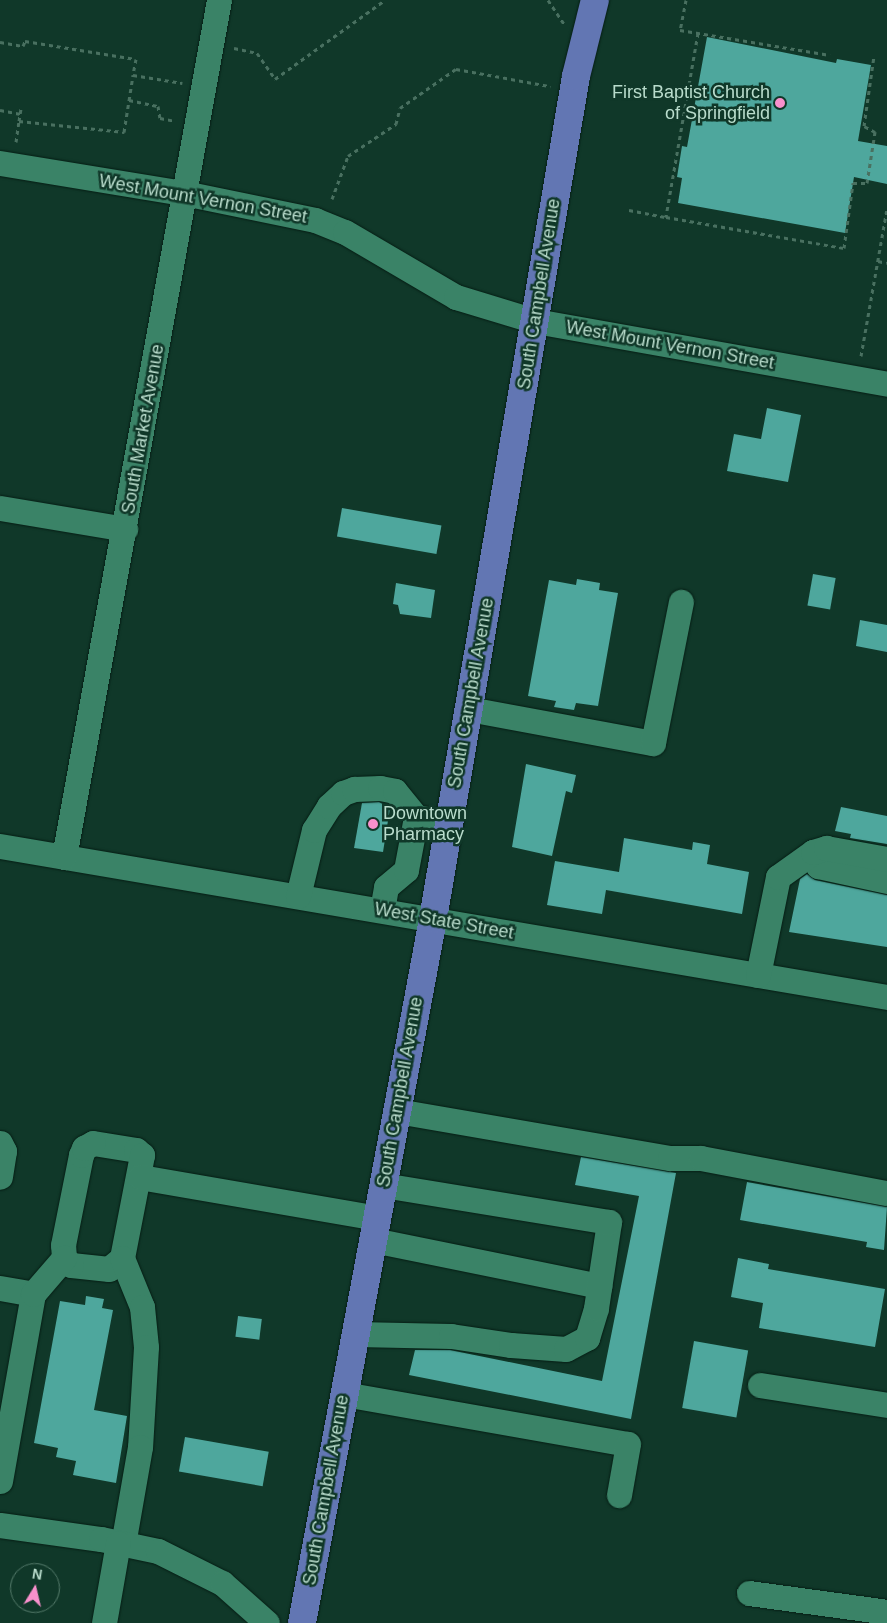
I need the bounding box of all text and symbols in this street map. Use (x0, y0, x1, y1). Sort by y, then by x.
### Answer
place label: First Baptist Church of Springfield (612, 82, 770, 125)
marker: First Baptist Church of Springfield (774, 97, 786, 109)
street label: West Mount Vernon Street (97, 170, 309, 228)
street label: South Campbell Avenue (513, 197, 565, 391)
street label: West Mount Vernon Street (564, 316, 776, 374)
street label: South Market Avenue (117, 342, 169, 516)
street label: South Campbell Avenue (444, 596, 498, 790)
place label: Downtown Pharmacy (383, 803, 467, 846)
marker: Downtown Pharmacy (367, 818, 379, 830)
street label: West State Street (373, 898, 515, 944)
street label: South Campbell Avenue (373, 995, 427, 1189)
street label: South Campbell Avenue (299, 1393, 353, 1587)
north arrow (10, 1563, 60, 1613)
text: N (31, 1565, 43, 1583)

